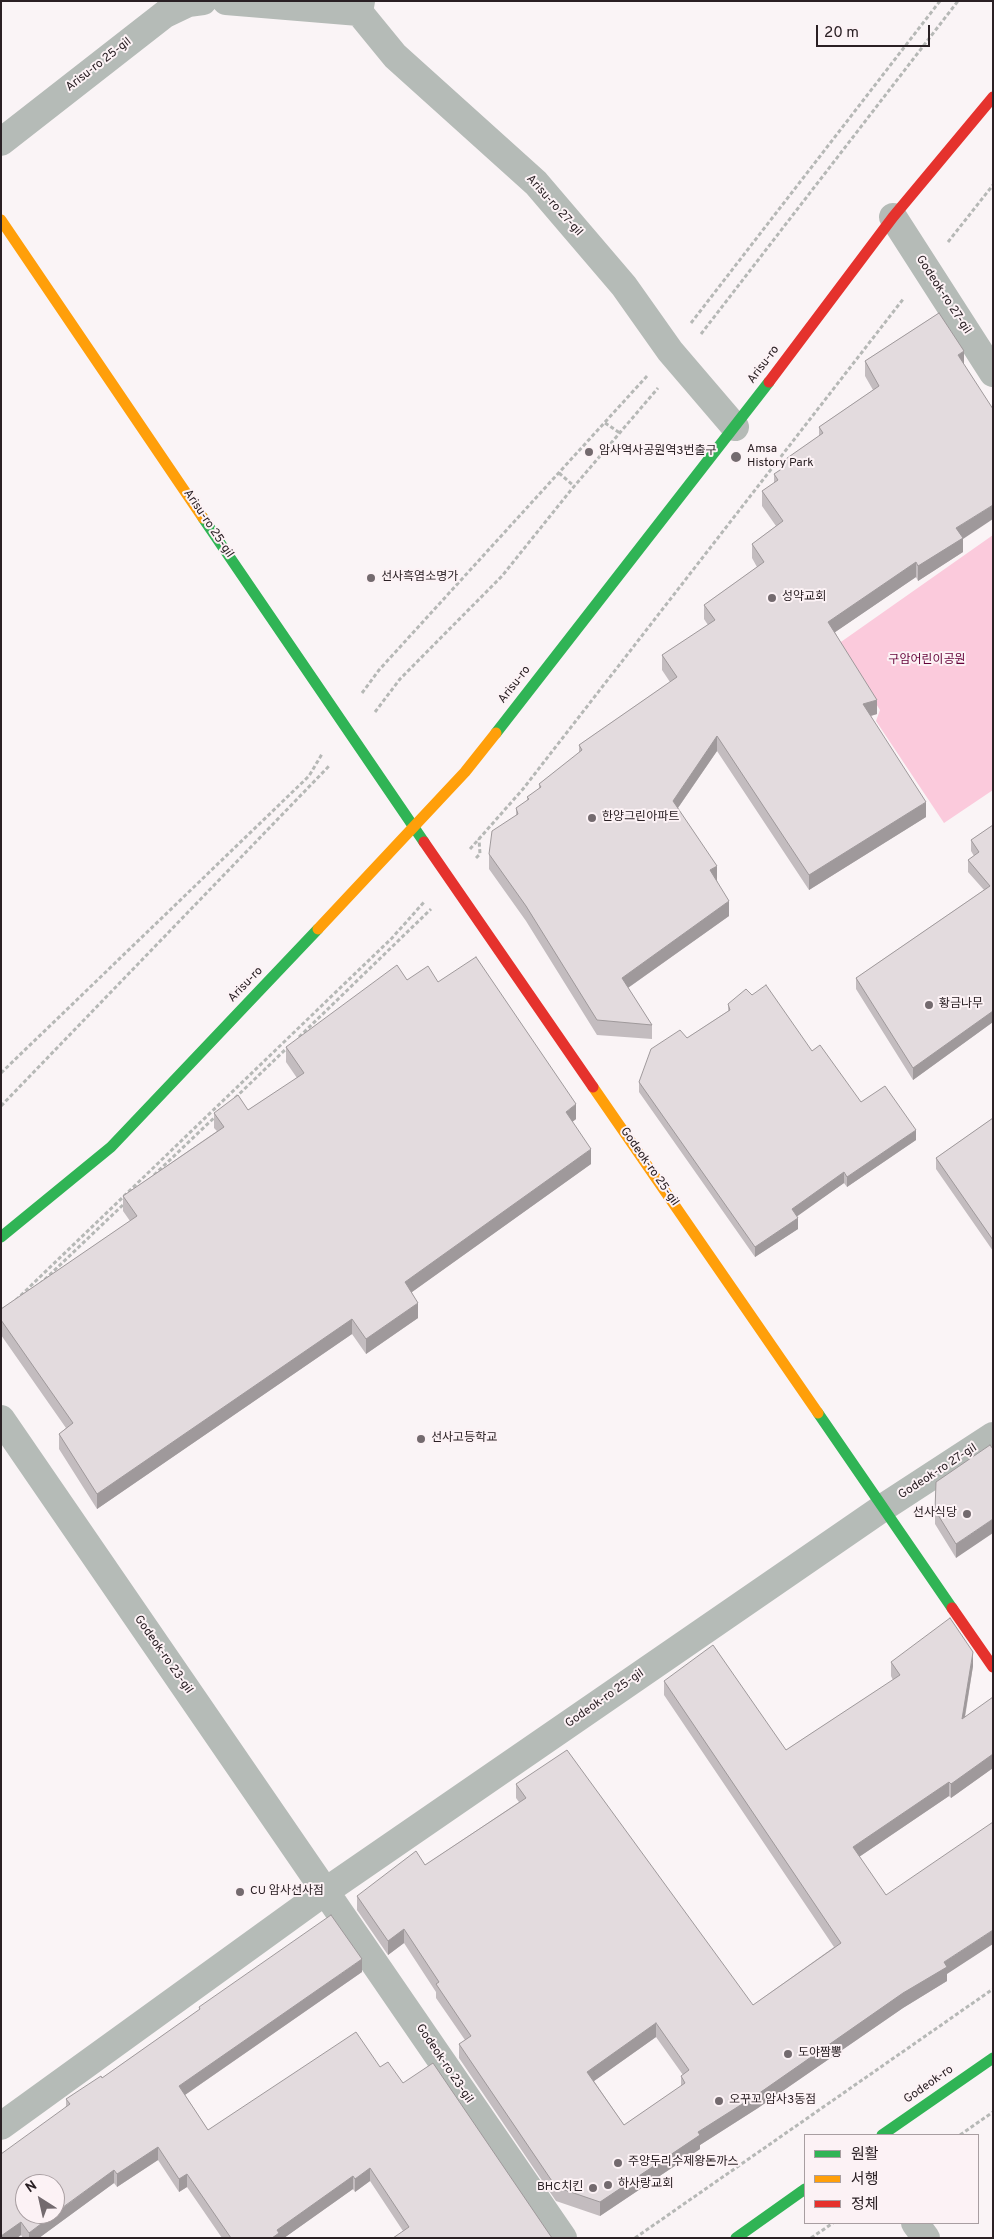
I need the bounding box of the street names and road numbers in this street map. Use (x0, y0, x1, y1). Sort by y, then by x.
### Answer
street label: Arisu-ro 25-gil (63, 35, 135, 95)
street label: Arisu-ro 27-gil (523, 172, 585, 240)
street label: Godeok-ro 27-gil (912, 253, 974, 337)
street label: Arisu-ro (745, 343, 783, 387)
street label: Arisu-ro 25-gil (180, 487, 236, 561)
street label: Arisu-ro (496, 663, 534, 707)
street label: Arisu-ro (226, 964, 266, 1006)
street label: Godeok-ro 25-gil (617, 1125, 681, 1209)
street label: Godeok-ro 27-gil (896, 1441, 980, 1503)
street label: Godeok-ro 23-gil (131, 1613, 195, 1697)
street label: Godeok-ro 25-gil (563, 1667, 647, 1731)
street label: Godeok-ro 23-gil (412, 2022, 476, 2106)
street label: Godeok-ro (901, 2063, 957, 2107)

